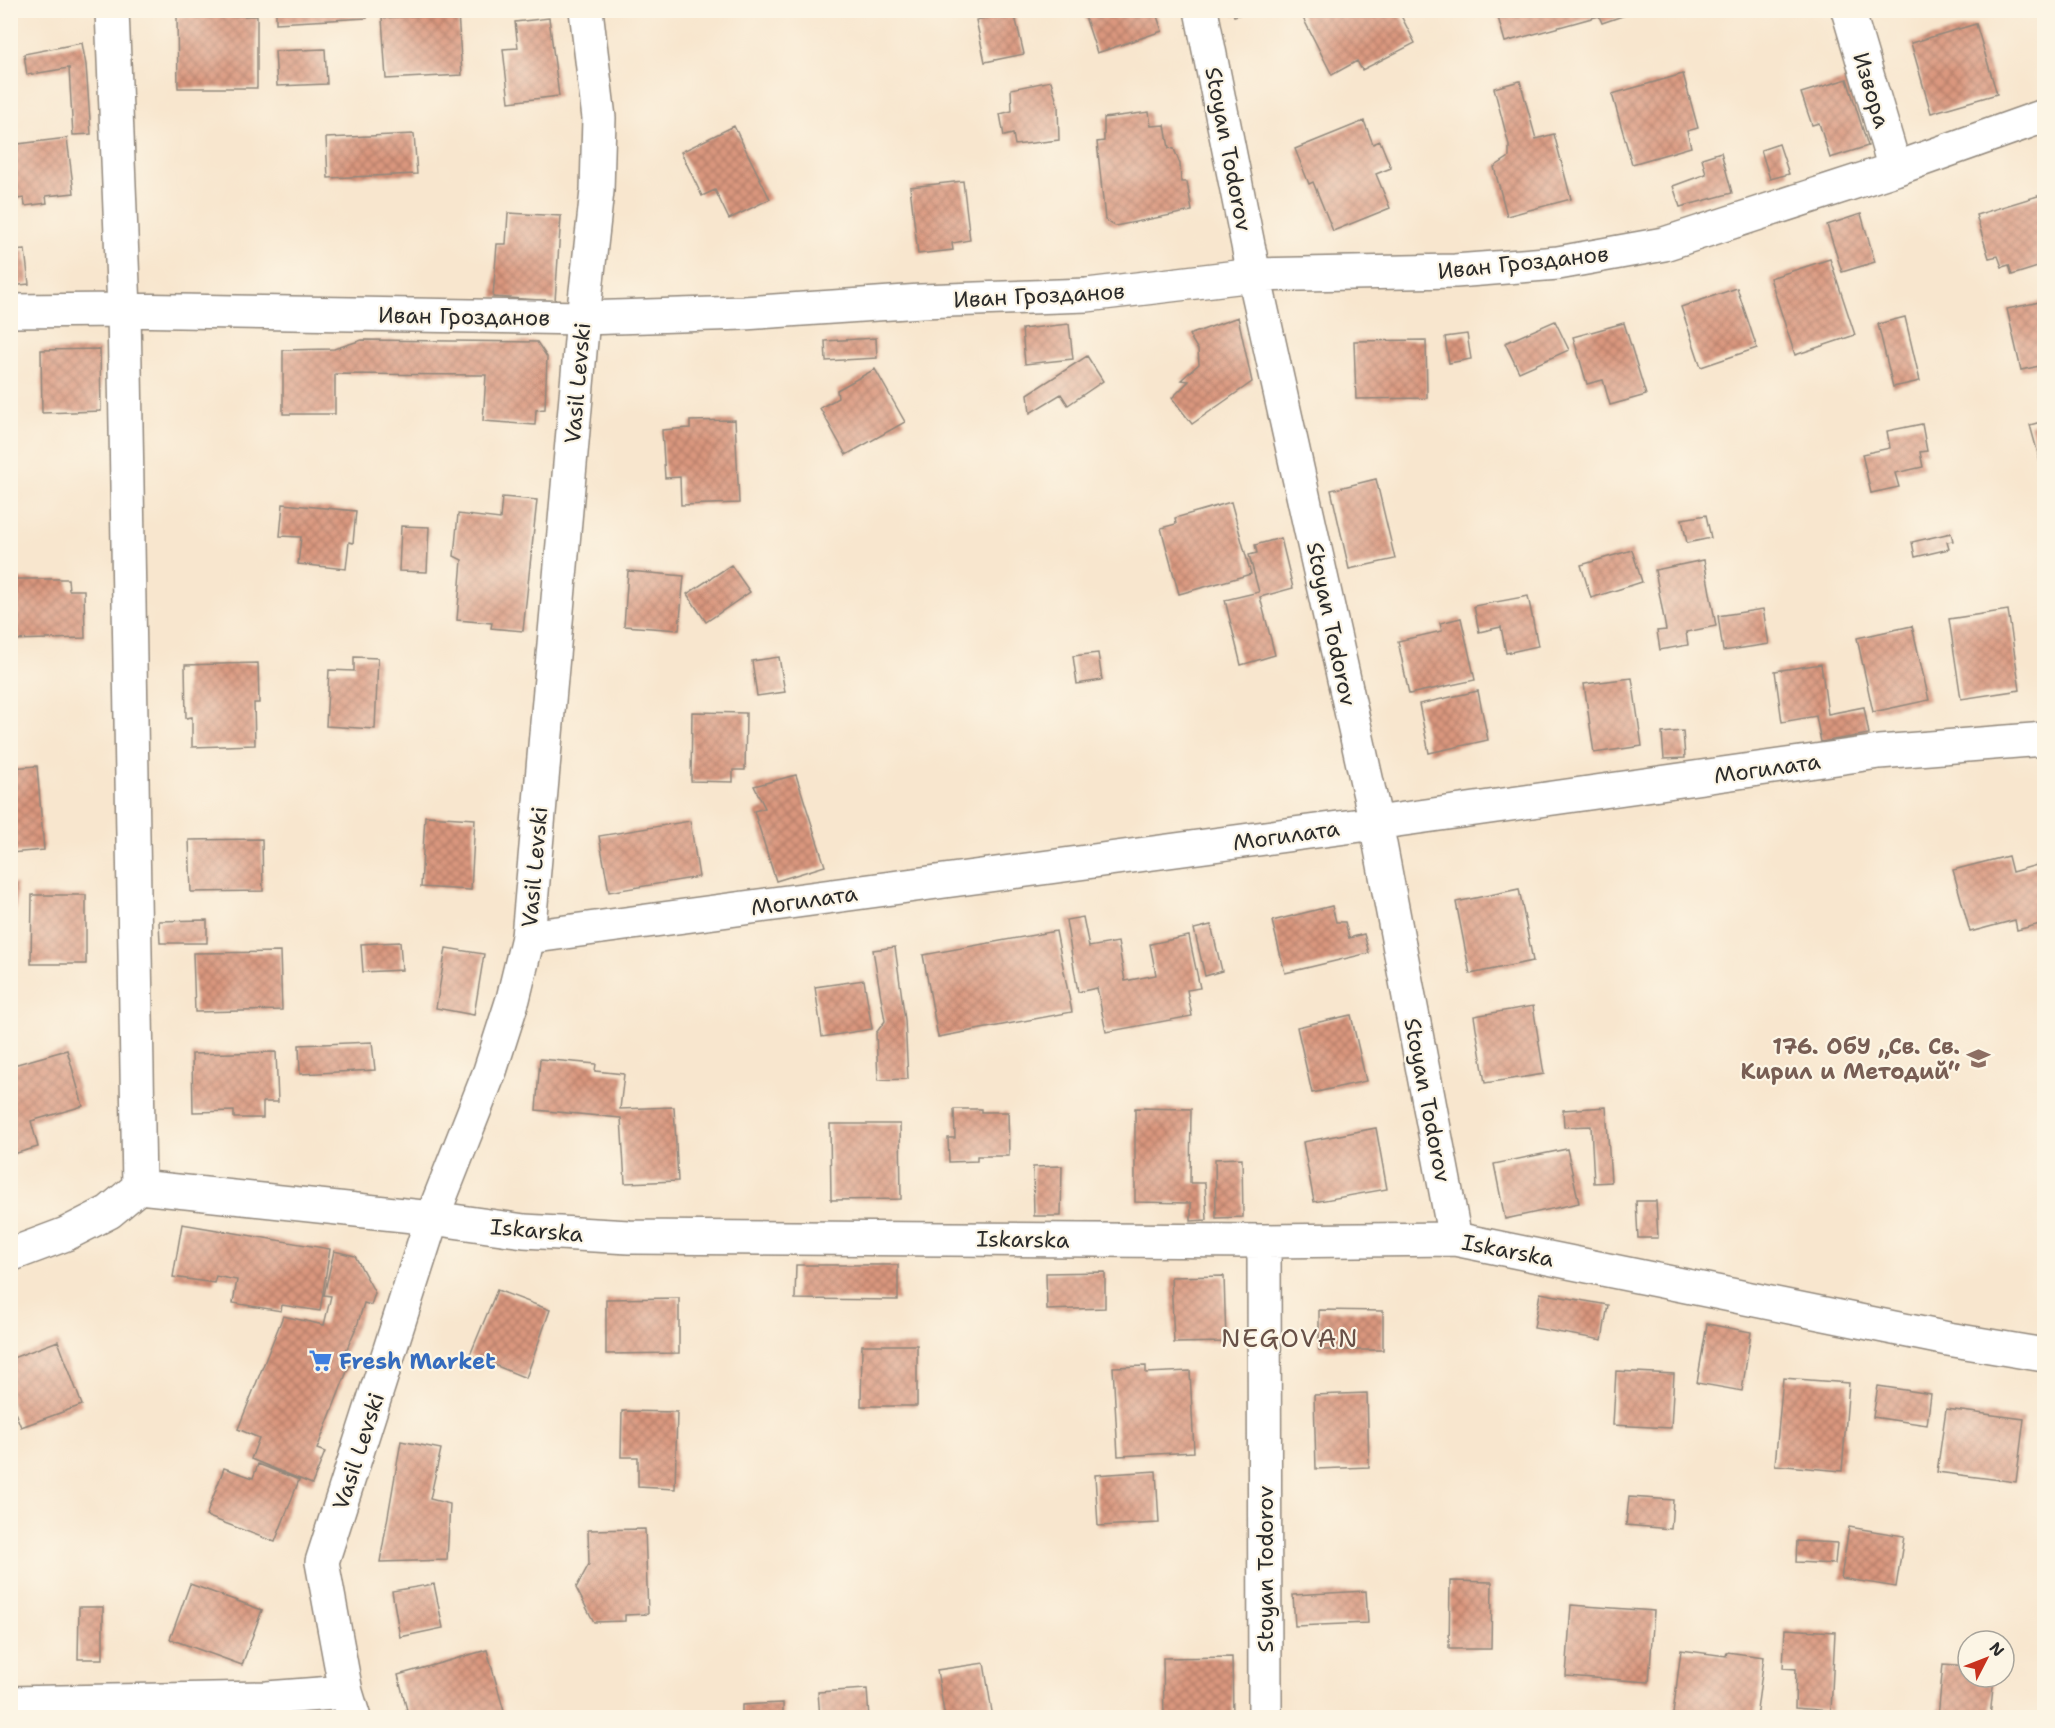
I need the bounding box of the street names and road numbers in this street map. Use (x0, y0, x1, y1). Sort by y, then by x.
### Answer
street label: Извора (1846, 49, 1897, 132)
street label: Stoyan Todorov (1198, 64, 1259, 234)
street label: Иван Грозданов (1436, 239, 1610, 286)
street label: Иван Грозданов (952, 277, 1126, 314)
street label: Иван Грозданов (378, 301, 550, 332)
street label: Vasil Levski (558, 321, 597, 445)
street label: Stoyan Todorov (1300, 540, 1363, 709)
street label: Могилата (1712, 747, 1822, 790)
street label: Vasil Levski (515, 805, 554, 929)
street label: Могилата (1231, 814, 1341, 857)
street label: Могилата (749, 879, 859, 922)
street label: Stoyan Todorov (1397, 1015, 1458, 1185)
street label: Iskarska (489, 1212, 585, 1249)
street label: Iskarska (976, 1224, 1070, 1255)
street label: Iskarska (1459, 1227, 1557, 1274)
street label: Vasil Levski (326, 1389, 391, 1513)
street label: Stoyan Todorov (1251, 1486, 1280, 1652)

